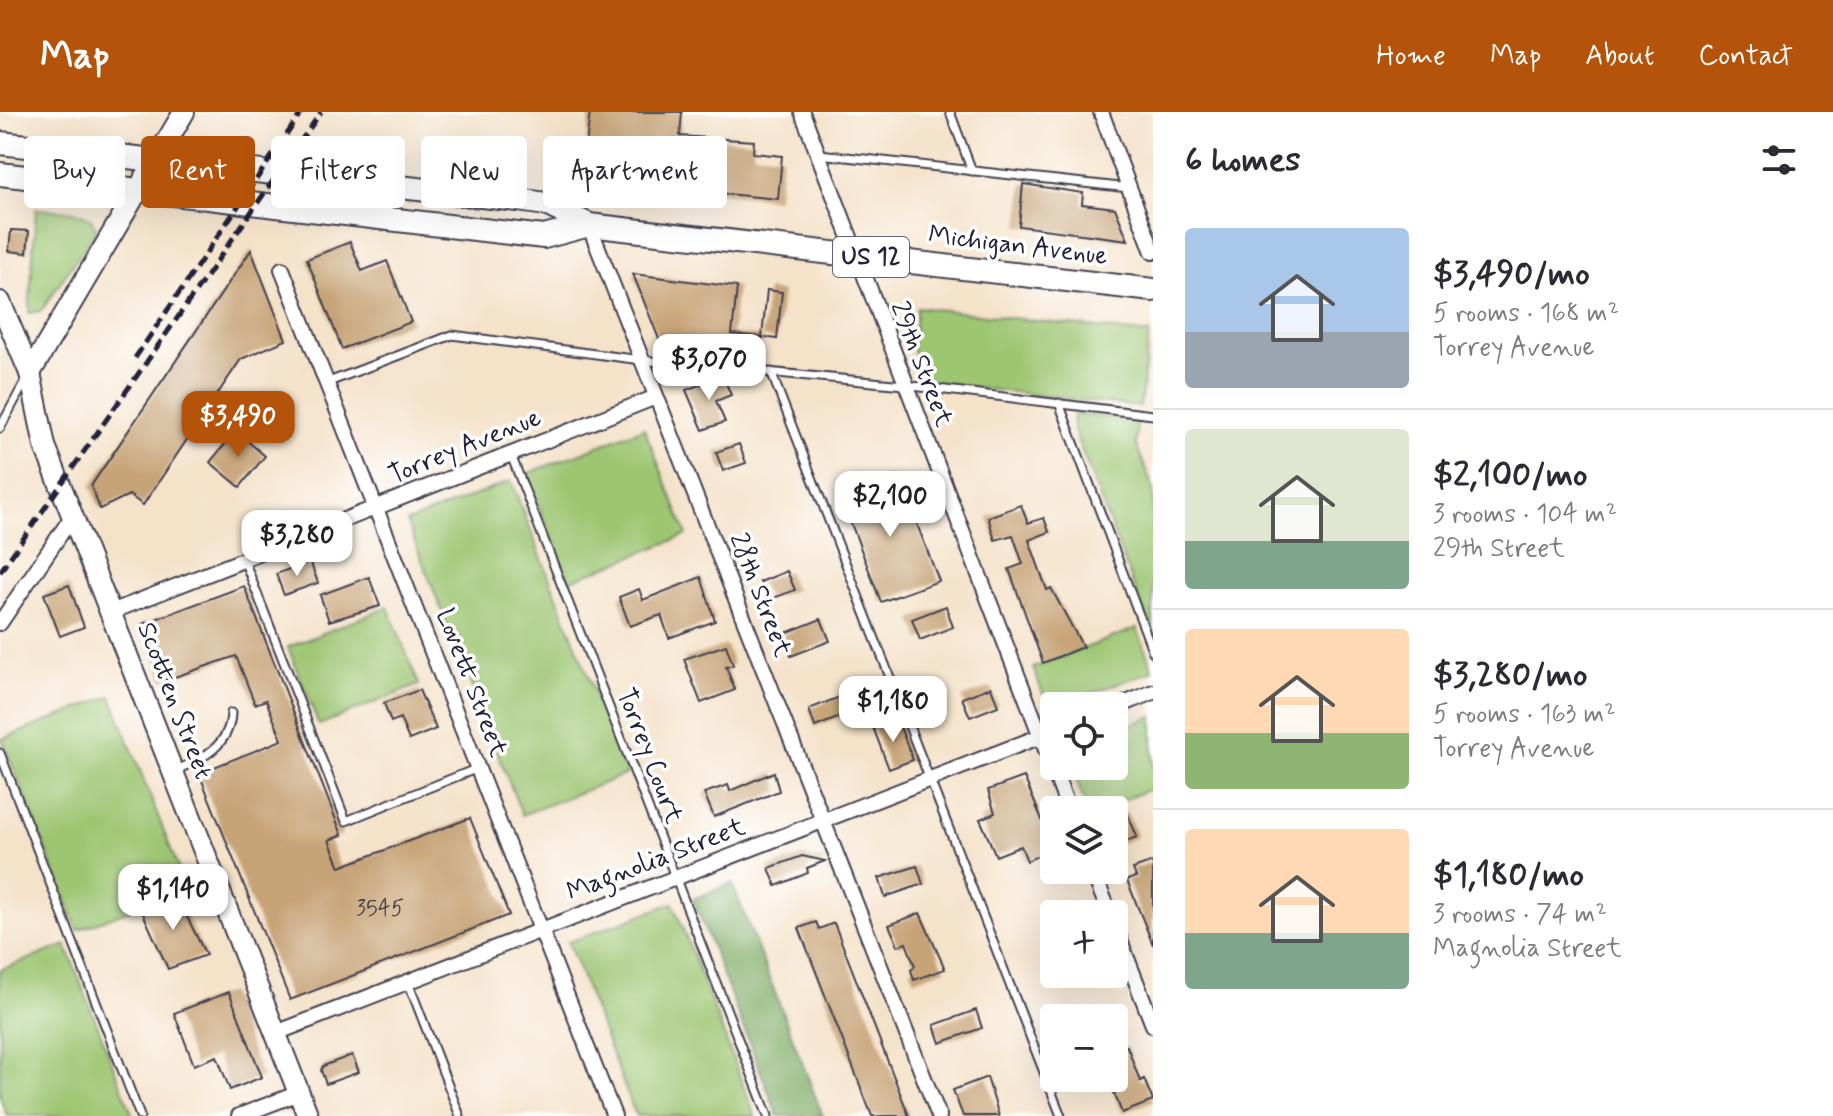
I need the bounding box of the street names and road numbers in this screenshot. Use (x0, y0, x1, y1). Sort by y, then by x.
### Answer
street label: Michigan Avenue (926, 218, 1110, 274)
road number: US 12 (833, 237, 909, 277)
street label: 29th Street (882, 296, 960, 432)
street label: Torrey Avenue (384, 401, 546, 493)
street label: 28th Street (721, 528, 799, 662)
street label: Lovett Street (427, 604, 515, 762)
street label: Scotten Street (128, 618, 220, 784)
street label: Torrey Court (608, 683, 690, 829)
street label: Magnolia Street (562, 810, 751, 912)

